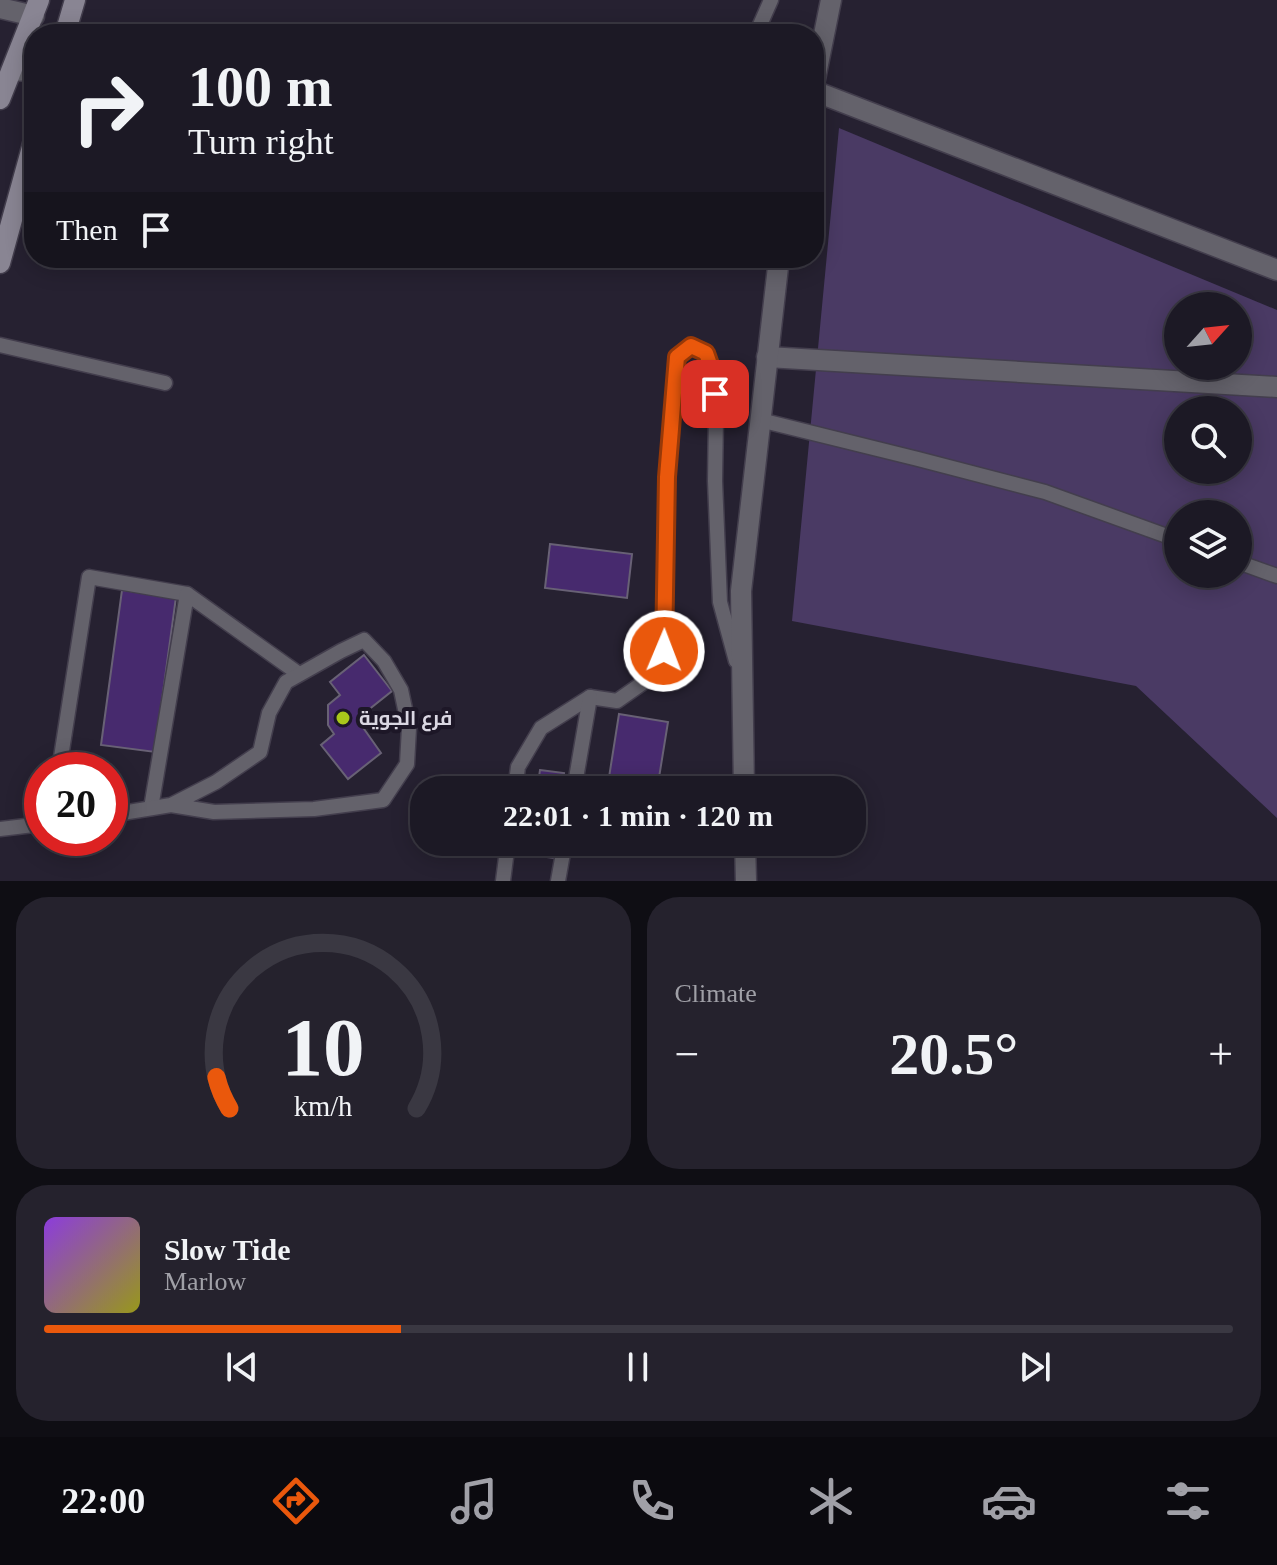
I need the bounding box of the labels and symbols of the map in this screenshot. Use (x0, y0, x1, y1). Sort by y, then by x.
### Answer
north arrow (1164, 292, 1252, 380)
pin (681, 360, 749, 428)
position arrow (622, 609, 706, 693)
place label: فرع الجوية (359, 707, 452, 732)
marker: فرع الجوية (334, 709, 352, 727)
speed limit sign: 20 (24, 752, 128, 856)

